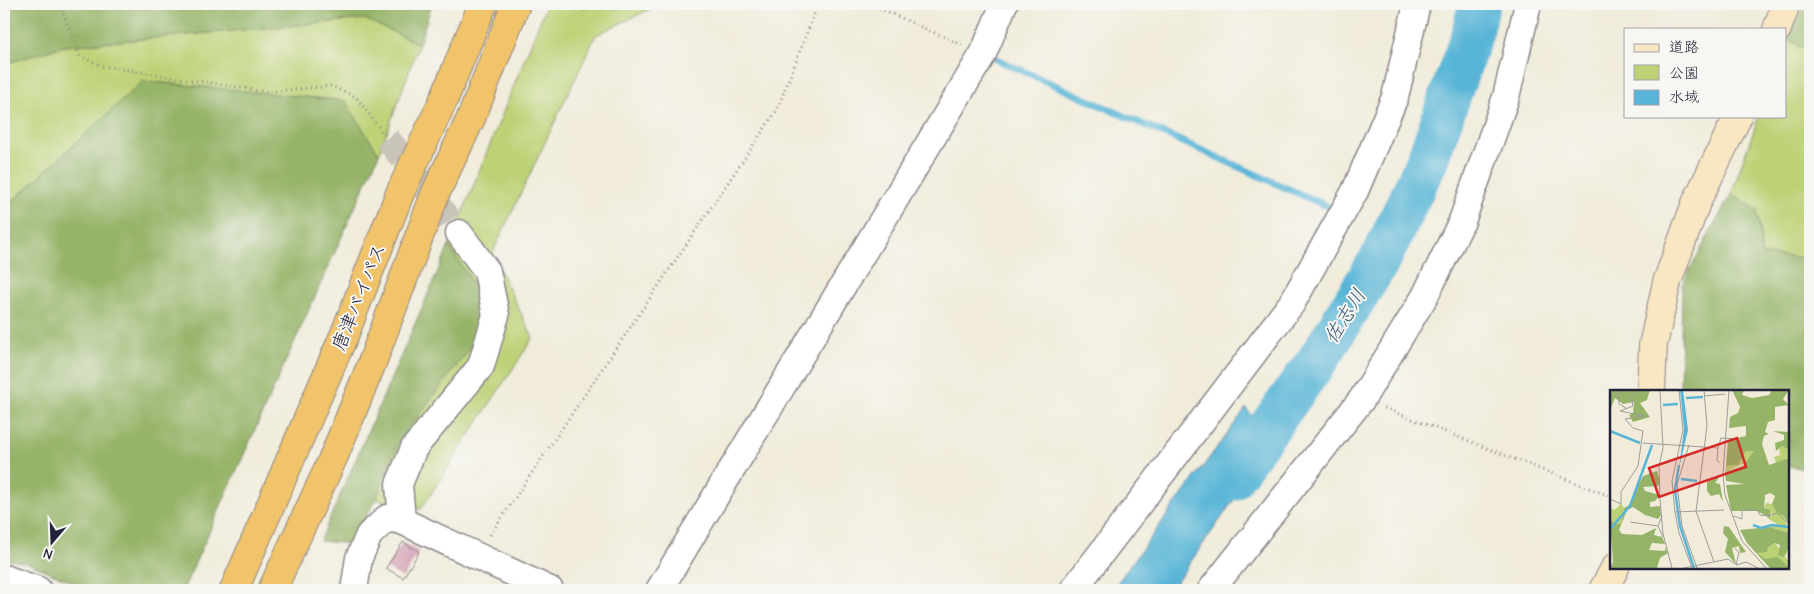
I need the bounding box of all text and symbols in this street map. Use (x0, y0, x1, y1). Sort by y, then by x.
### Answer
legend (1624, 28, 1786, 118)
text: 道路 (1669, 38, 1699, 56)
text: 公園 (1669, 64, 1699, 82)
text: 水域 (1669, 88, 1699, 106)
street label: 唐津バイパス (328, 240, 390, 354)
water label: 佐志川 (1319, 284, 1371, 348)
inset map (1610, 390, 1789, 569)
north arrow (28, 516, 78, 566)
text: N (41, 544, 55, 563)

